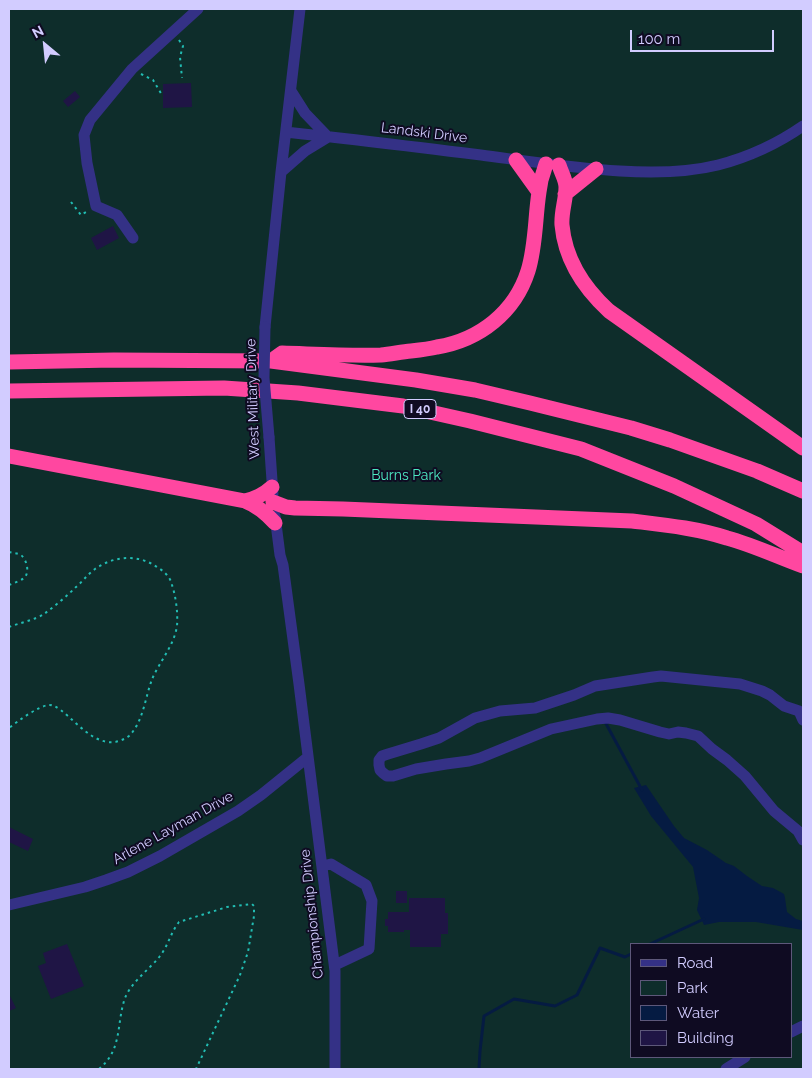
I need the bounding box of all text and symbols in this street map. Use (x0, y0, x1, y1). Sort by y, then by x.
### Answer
north arrow (20, 20, 70, 70)
scale bar (632, 20, 776, 52)
text: N (29, 22, 46, 41)
text: 100 m (638, 30, 680, 48)
street label: Landski Drive (380, 119, 468, 147)
street label: West Military Drive (242, 338, 264, 460)
road number: I 40 (404, 399, 436, 418)
park label: Burns Park (371, 468, 441, 484)
street label: Arlene Layman Drive (110, 788, 236, 868)
street label: Championship Drive (297, 848, 327, 980)
legend (630, 943, 792, 1058)
text: Road (677, 954, 713, 972)
text: Park (677, 979, 708, 997)
text: Water (677, 1004, 719, 1022)
text: Building (677, 1029, 734, 1047)

